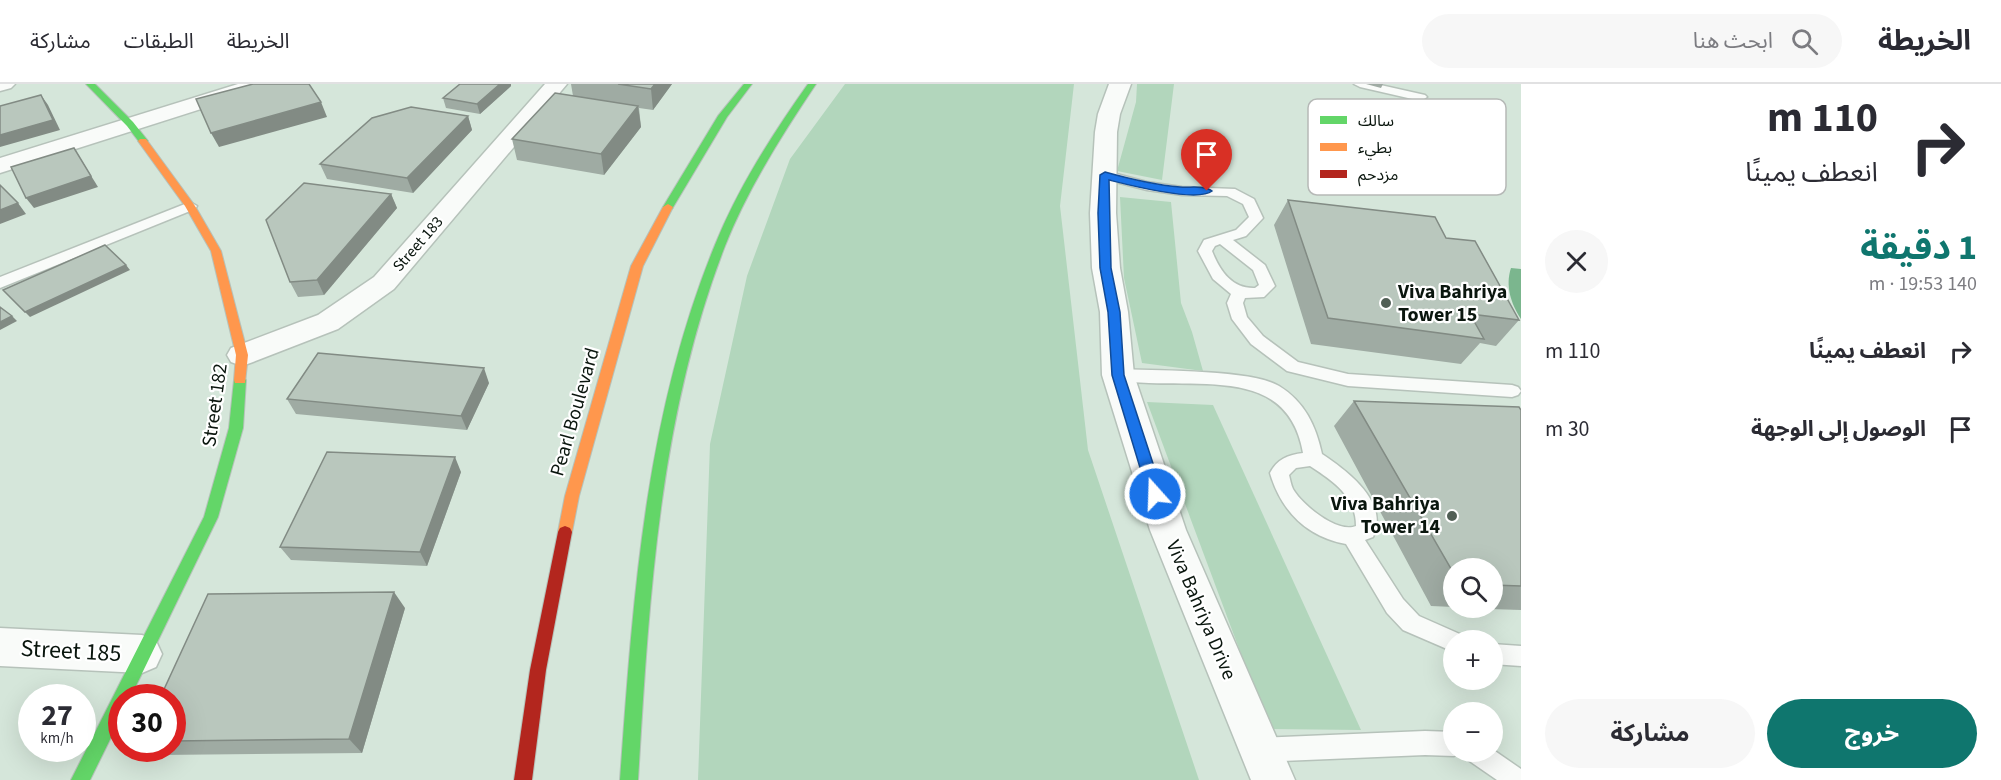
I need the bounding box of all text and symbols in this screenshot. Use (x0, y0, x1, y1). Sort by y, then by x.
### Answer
search box (1422, 14, 1842, 68)
text: الخريطة (1878, 21, 1971, 61)
text: ابحث هنا (1693, 25, 1773, 57)
icon: search (1788, 25, 1821, 58)
text: مشاركة (30, 26, 91, 56)
text: الطبقات (124, 26, 194, 56)
text: الخريطة (227, 26, 290, 56)
text: 110 m (1767, 88, 1878, 148)
legend (1308, 99, 1506, 195)
icon: right (1899, 108, 1977, 186)
text: سالك (1358, 110, 1394, 132)
pin (1181, 129, 1232, 191)
text: بطيء (1358, 137, 1392, 160)
icon: arrive (1190, 138, 1223, 171)
text: انعطف يمينًا (1745, 153, 1878, 192)
text: مزدحم (1358, 164, 1398, 187)
street label: Street 183 (388, 211, 448, 277)
text: 1 دقيقة (1860, 222, 1977, 273)
button: close (1545, 230, 1608, 293)
text: 140 m · 19:53 (1869, 270, 1977, 298)
place label: Viva Bahriya Tower 15 (1397, 278, 1507, 329)
marker: Viva Bahriya Tower 15 (1379, 296, 1393, 310)
text: 110 m (1545, 335, 1600, 367)
text: انعطف يمينًا (1809, 335, 1926, 367)
icon: right (1944, 335, 1977, 368)
street label: Pearl Boulevard (543, 345, 607, 479)
street label: Street 182 (195, 361, 235, 449)
text: 30 m (1545, 413, 1590, 445)
text: الوصول إلى الوجهة (1751, 413, 1926, 445)
icon: arrive (1944, 413, 1977, 446)
position arrow (1123, 462, 1187, 526)
place label: Viva Bahriya Tower 14 (1330, 490, 1440, 541)
marker: Viva Bahriya Tower 14 (1445, 509, 1459, 523)
street label: Viva Bahriya Drive (1159, 536, 1243, 684)
map controls (1443, 558, 1503, 762)
button: search (1443, 558, 1503, 618)
button: + (1443, 630, 1503, 690)
street label: Street 185 (20, 631, 122, 671)
speed limit sign: 30 (108, 684, 186, 762)
text: 27 (41, 694, 73, 737)
button: مشاركة (1545, 699, 1755, 768)
button: خروج (1767, 699, 1977, 768)
button: − (1443, 702, 1503, 762)
text: km/h (40, 728, 74, 749)

